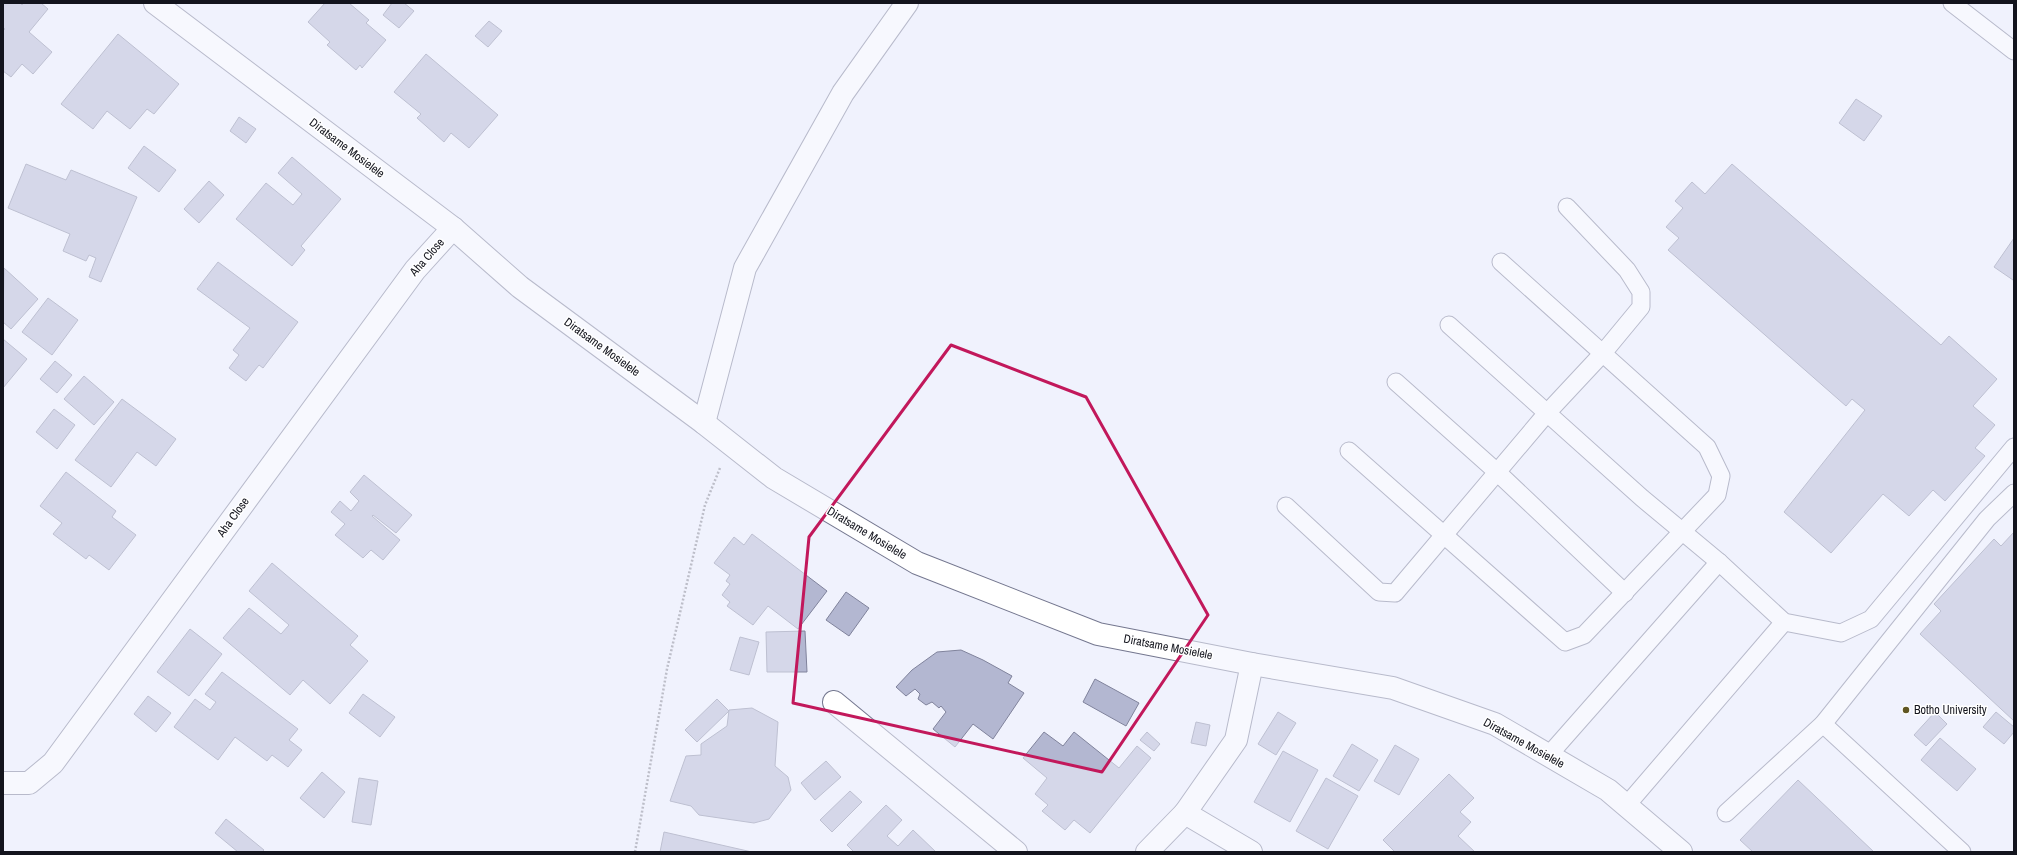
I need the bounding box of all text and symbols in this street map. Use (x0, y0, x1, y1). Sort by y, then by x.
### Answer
street label: Diratsame Mosielele (306, 114, 388, 182)
street label: Aha Close (405, 235, 448, 280)
street label: Diratsame Mosielele (561, 314, 643, 380)
street label: Aha Close (213, 494, 253, 541)
street label: Diratsame Mosielele (824, 503, 910, 563)
street label: Diratsame Mosielele (1122, 631, 1214, 663)
place label: Botho University (1914, 702, 1987, 718)
marker: Botho University (1901, 705, 1911, 715)
street label: Diratsame Mosielele (1481, 714, 1567, 772)

